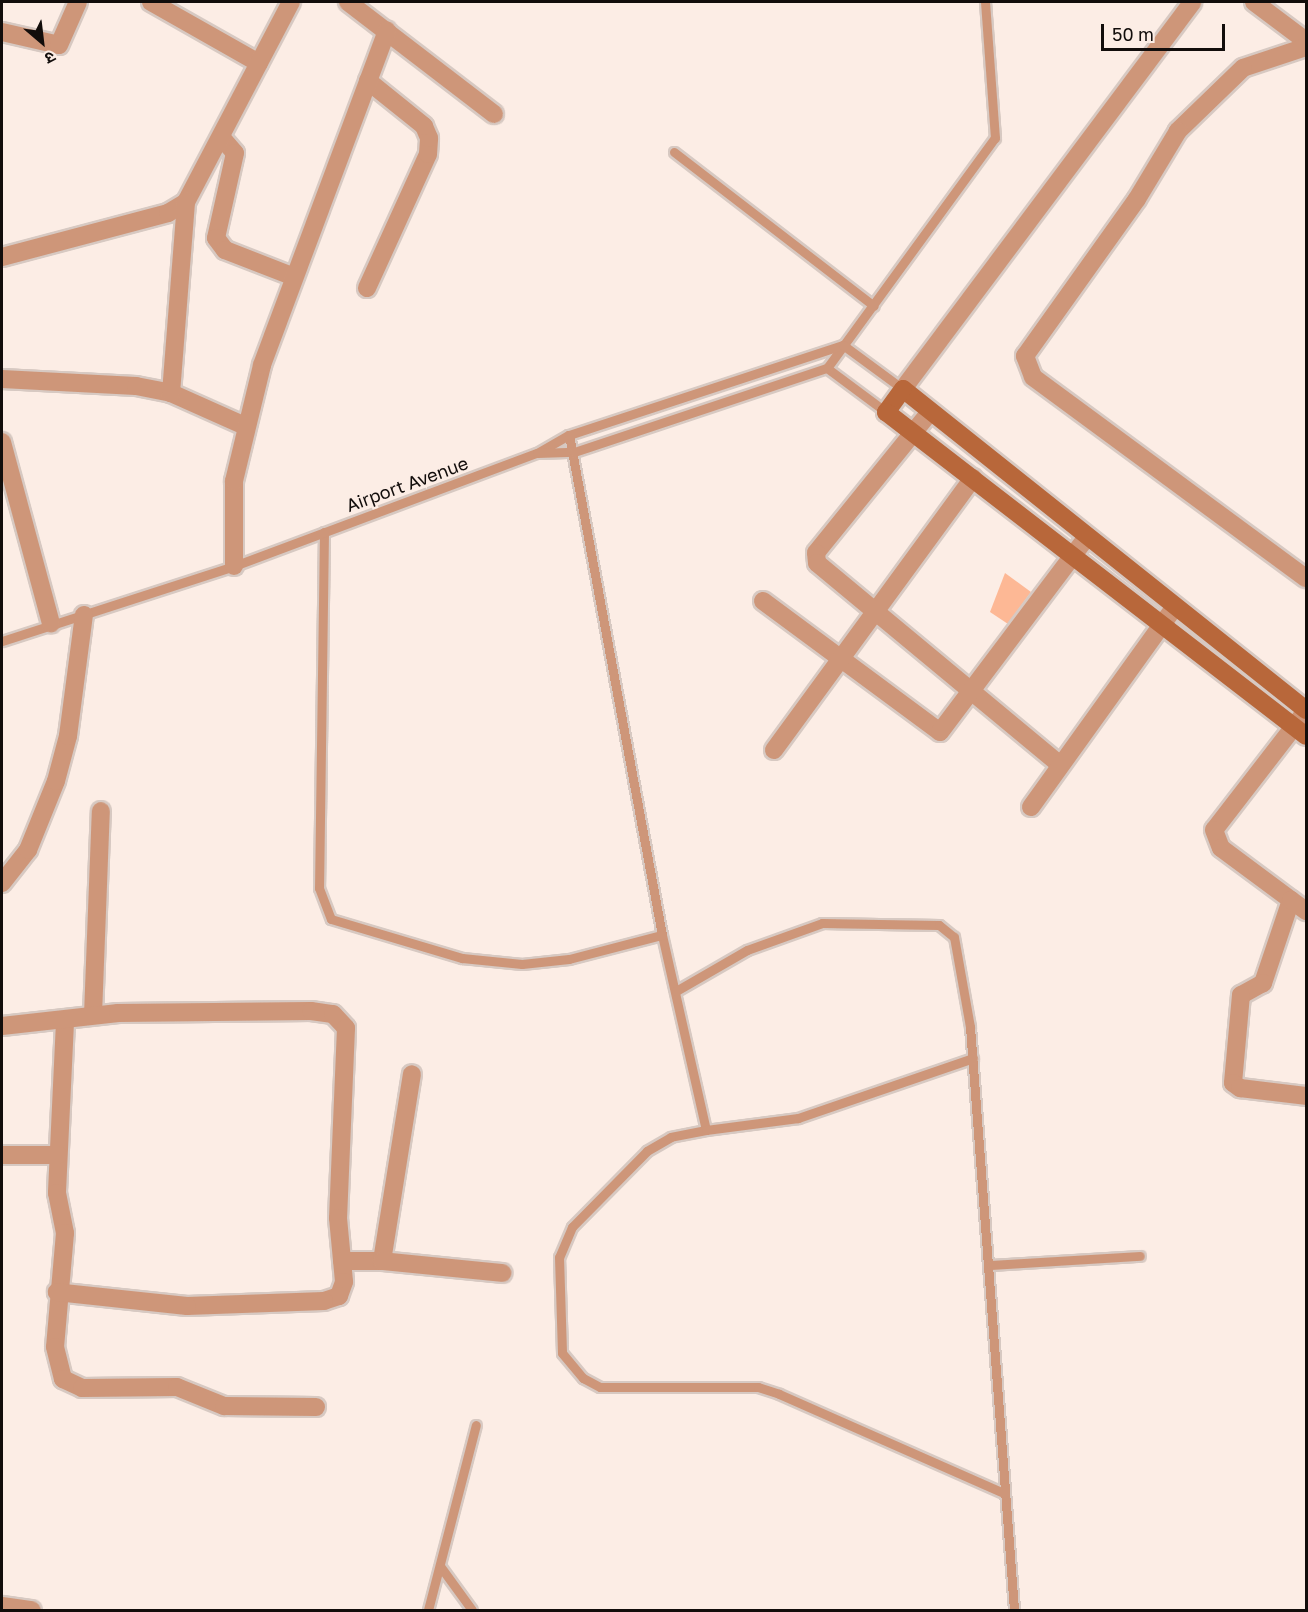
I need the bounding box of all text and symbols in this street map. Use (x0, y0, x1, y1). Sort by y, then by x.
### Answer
north arrow (12, 12, 72, 72)
scale bar (1104, 12, 1228, 50)
text: 50 m (1112, 23, 1154, 45)
text: उ (42, 47, 59, 69)
street label: Airport Avenue (343, 452, 471, 516)

